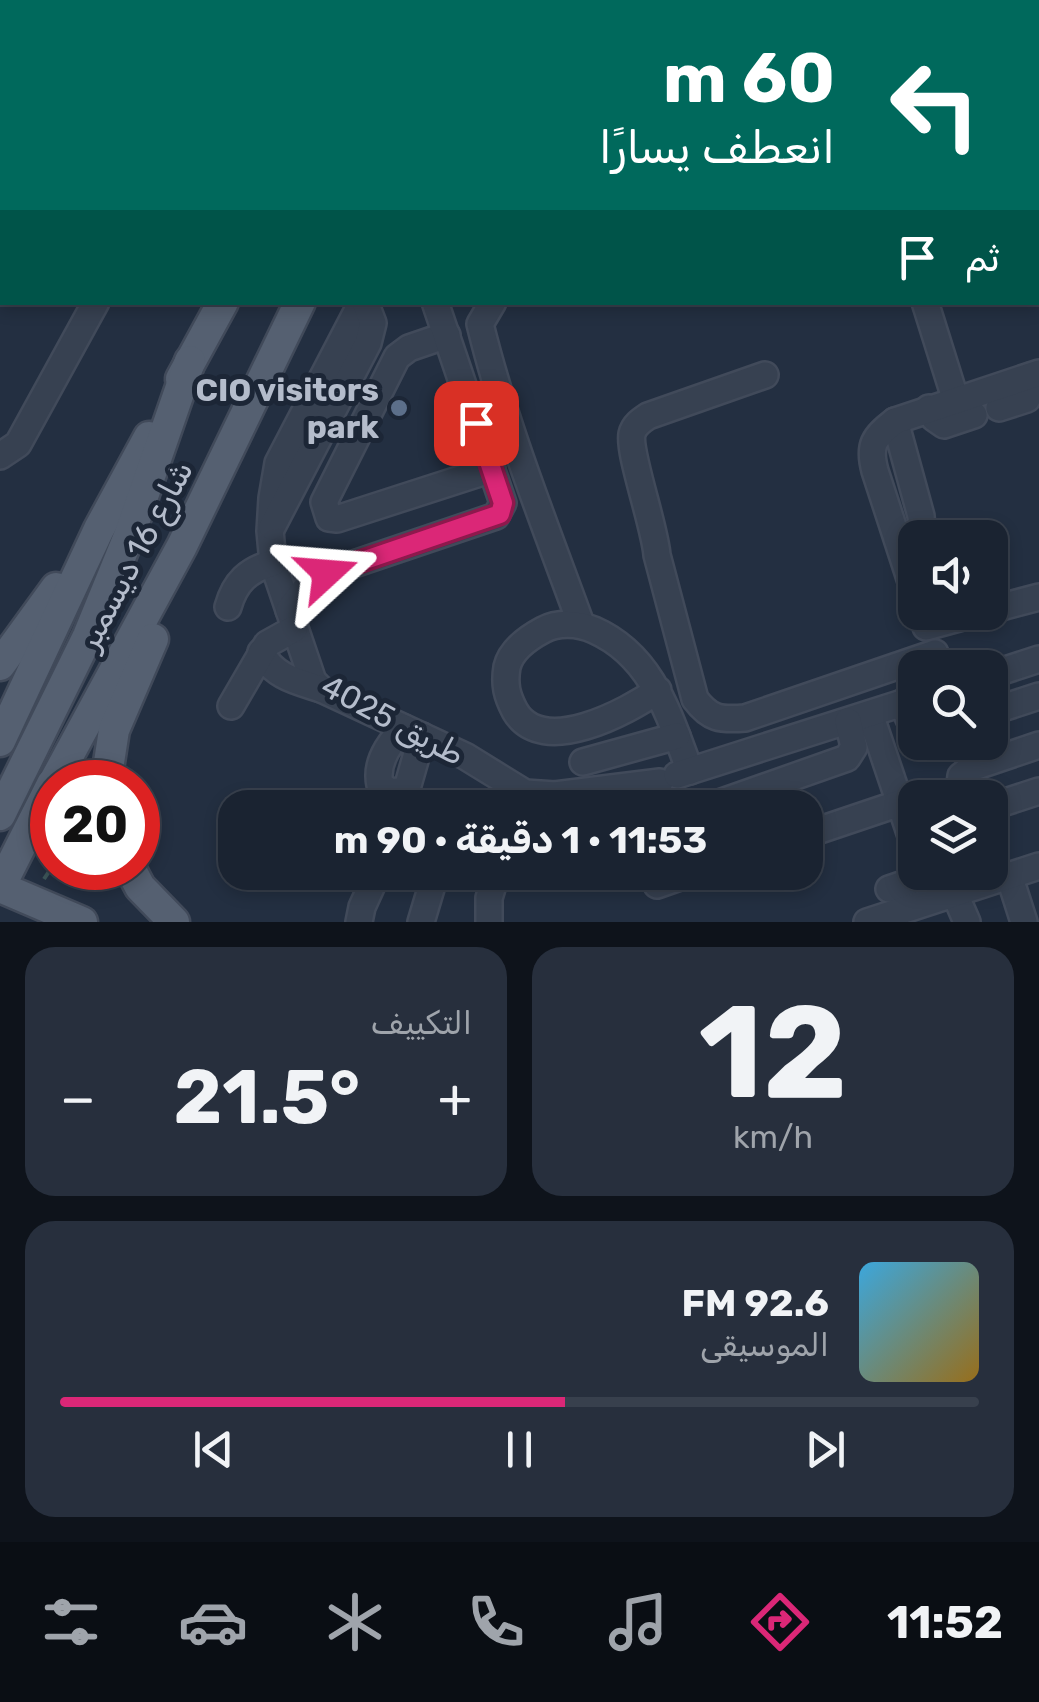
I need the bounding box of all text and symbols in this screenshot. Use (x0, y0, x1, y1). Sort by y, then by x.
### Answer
text: 60 m (663, 37, 835, 120)
icon: left (870, 40, 1000, 170)
text: انعطف يسارًا (599, 121, 835, 174)
icon: arrive (890, 230, 945, 285)
text: ثم (965, 235, 1000, 281)
place label: CIO visitors park (196, 371, 379, 446)
pin (434, 381, 519, 466)
icon: arrive (449, 396, 504, 451)
marker: CIO visitors park (388, 397, 410, 419)
street label: شارع 16 ديسمبر (68, 454, 203, 659)
map controls (898, 520, 1008, 890)
button: sound (898, 520, 1008, 630)
position arrow (275, 521, 379, 625)
button: search (898, 650, 1008, 760)
street label: طريق 4025 (315, 667, 471, 773)
speed limit sign: 20 (30, 760, 160, 890)
button: layers (898, 780, 1008, 890)
text: 11:53 · 1 دقيقة · 90 m (334, 817, 707, 863)
text: 12 (698, 975, 848, 1130)
text: التكييف (370, 1004, 472, 1042)
text: 21.5° (173, 1053, 360, 1142)
text: − (60, 1066, 96, 1131)
text: + (438, 1066, 472, 1131)
text: km/h (733, 1118, 813, 1156)
text: 92.6 FM (682, 1280, 829, 1326)
text: الموسيقى (700, 1326, 829, 1364)
icon: previous (186, 1422, 241, 1477)
icon: pause (492, 1422, 547, 1477)
icon: next (798, 1422, 853, 1477)
icon: filters (36, 1587, 106, 1657)
icon: car (178, 1587, 248, 1657)
icon: climate (320, 1587, 390, 1657)
icon: phone (461, 1587, 531, 1657)
icon: music (603, 1587, 673, 1657)
icon: directions (745, 1587, 815, 1657)
text: 11:52 (887, 1596, 1003, 1649)

